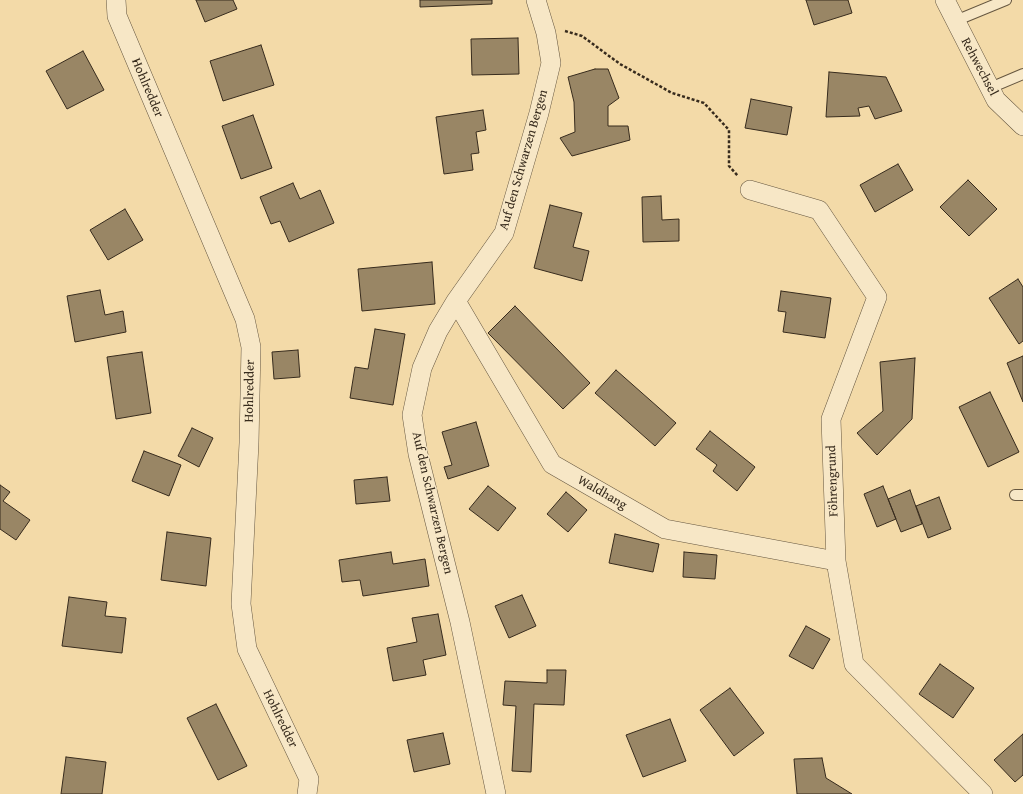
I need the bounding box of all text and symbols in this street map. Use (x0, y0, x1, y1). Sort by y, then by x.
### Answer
street label: Rehwechsel (957, 35, 1001, 99)
street label: Hohlredder (128, 56, 166, 120)
street label: Auf den Schwarzen Bergen (496, 88, 552, 232)
street label: Hohlredder (242, 359, 258, 423)
street label: Auf den Schwarzen Bergen (408, 430, 456, 576)
street label: Föhrengrund (824, 445, 842, 517)
street label: Waldhang (575, 473, 629, 513)
street label: Hohlredder (259, 687, 301, 751)

